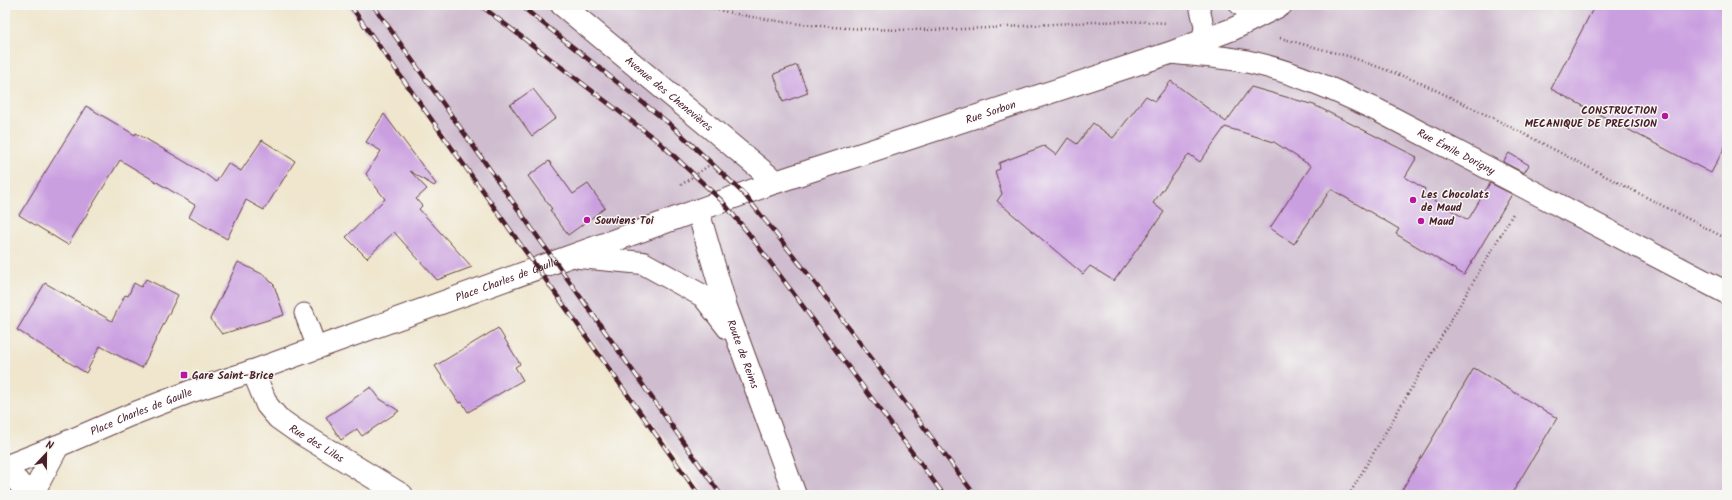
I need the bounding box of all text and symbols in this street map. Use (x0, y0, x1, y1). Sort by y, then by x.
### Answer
street label: Avenue des Chenevières (620, 52, 717, 137)
street label: Rue Sorbon (963, 96, 1019, 129)
place label: CONSTRUCTION MECANIQUE DE PRECISION (1525, 102, 1657, 133)
marker: CONSTRUCTION MECANIQUE DE PRECISION (1660, 111, 1670, 121)
street label: Rue Émile Dorigny (1414, 124, 1499, 181)
place label: Les Chocolats de Maud (1421, 186, 1490, 217)
marker: Les Chocolats de Maud (1408, 195, 1418, 205)
place label: Souviens Toi (595, 212, 655, 230)
place label: Maud (1429, 213, 1455, 231)
marker: Souviens Toi (582, 215, 592, 225)
marker: Maud (1416, 216, 1426, 226)
street label: Place Charles de Gaulle (453, 253, 561, 307)
street label: Route de Reims (721, 317, 763, 392)
place label: Gare Saint-Brice (192, 367, 274, 385)
marker: Gare Saint-Brice (179, 370, 189, 380)
street label: Place Charles de Gaulle (88, 384, 195, 441)
street label: Rue des Lilas (285, 420, 348, 468)
north arrow (26, 434, 66, 474)
text: N (43, 436, 56, 455)

